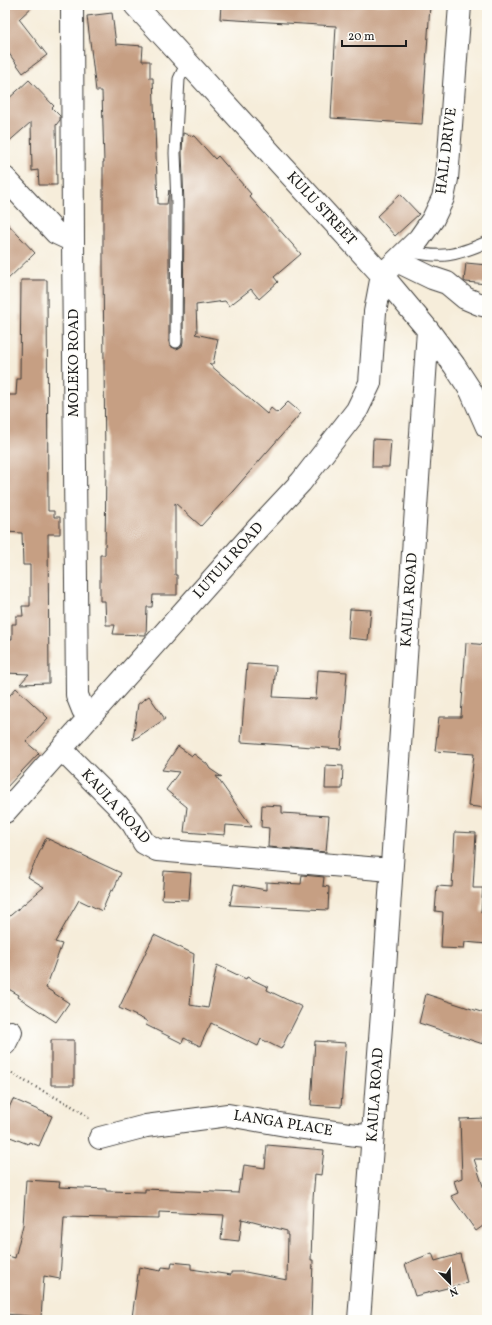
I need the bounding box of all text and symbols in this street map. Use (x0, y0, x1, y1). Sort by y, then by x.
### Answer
scale bar (342, 22, 406, 48)
text: 20 m (348, 29, 375, 45)
street label: HALL DRIVE (431, 106, 463, 196)
street label: KULU STREET (281, 167, 361, 251)
street label: MOLEKO ROAD (64, 309, 85, 417)
street label: LUTULI ROAD (189, 518, 269, 604)
street label: KAULA ROAD (396, 552, 424, 648)
street label: KAULA ROAD (76, 765, 155, 849)
street label: KAULA ROAD (362, 1047, 390, 1143)
street label: LANGA PLACE (232, 1106, 334, 1142)
north arrow (430, 1263, 470, 1303)
text: N (447, 1282, 460, 1299)

